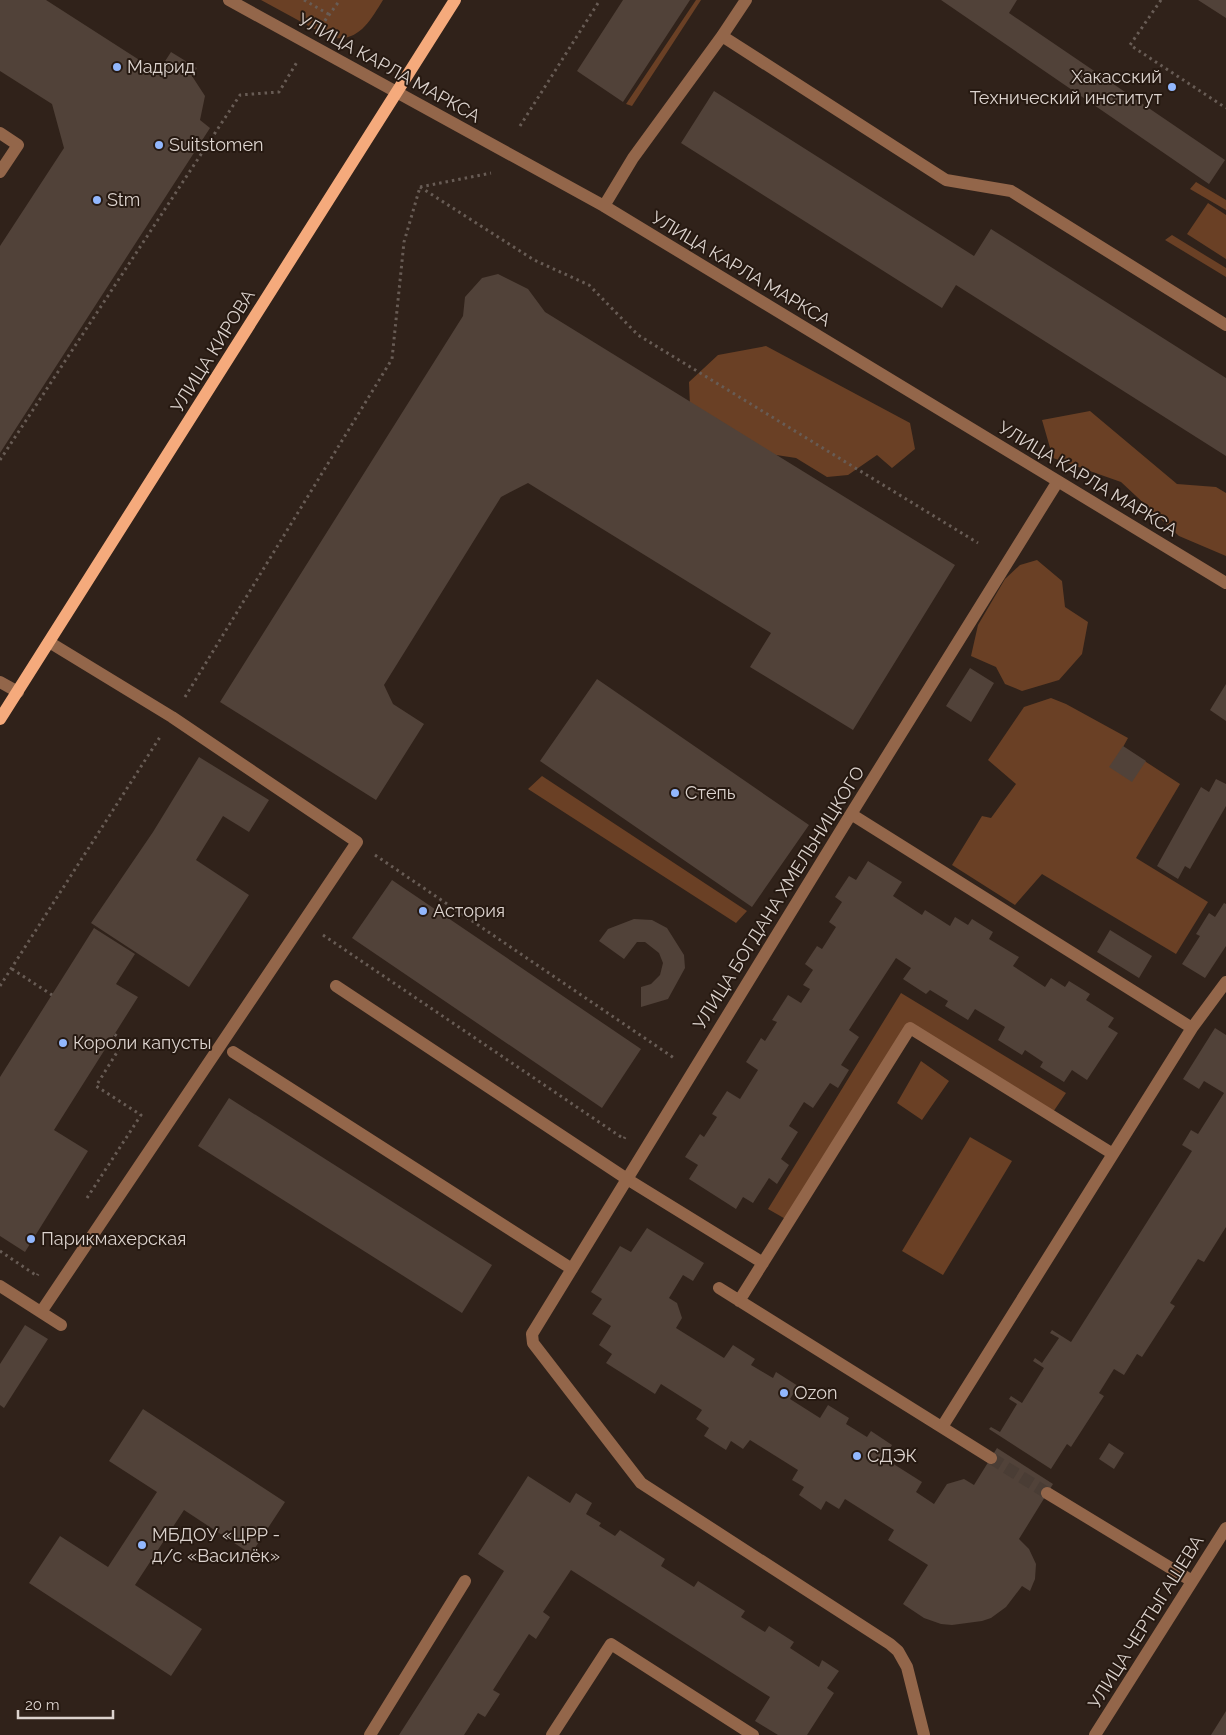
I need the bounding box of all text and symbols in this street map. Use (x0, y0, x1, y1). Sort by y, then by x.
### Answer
street label: УЛИЦА КАРЛА МАРКСА (294, 9, 484, 127)
place label: Мадрид (127, 56, 195, 77)
marker: Мадрид (111, 61, 123, 73)
place label: Хакасский Технический институт (970, 66, 1162, 108)
marker: Хакасский Технический институт (1166, 81, 1178, 93)
place label: Suitstomen (169, 134, 263, 155)
marker: Suitstomen (153, 139, 165, 151)
place label: Stm (107, 189, 140, 210)
marker: Stm (91, 194, 103, 206)
street label: УЛИЦА КАРЛА МАРКСА (648, 207, 835, 330)
street label: УЛИЦА КИРОВА (166, 285, 259, 416)
street label: УЛИЦА КАРЛА МАРКСА (995, 417, 1182, 540)
street label: УЛИЦА БОГДАНА ХМЕЛЬНИЦКОГО (689, 762, 869, 1033)
place label: Степь (685, 782, 736, 803)
marker: Степь (669, 787, 681, 799)
place label: Астория (433, 900, 505, 921)
marker: Астория (417, 905, 429, 917)
place label: Короли капусты (73, 1032, 211, 1053)
marker: Короли капусты (57, 1037, 69, 1049)
place label: Парикмахерская (41, 1228, 186, 1249)
marker: Парикмахерская (25, 1233, 37, 1245)
place label: Ozon (794, 1382, 837, 1403)
marker: Ozon (778, 1387, 790, 1399)
place label: СДЭК (867, 1445, 917, 1466)
marker: СДЭК (851, 1450, 863, 1462)
place label: МБДОУ «ЦРР - д/с «Василёк» (152, 1524, 280, 1566)
street label: УЛИЦА ЧЕРТЫГАШЕВА (1083, 1531, 1208, 1712)
marker: МБДОУ «ЦРР - д/с «Василёк» (136, 1539, 148, 1551)
scale bar (18, 1688, 112, 1720)
text: 20 m (25, 1696, 60, 1714)

